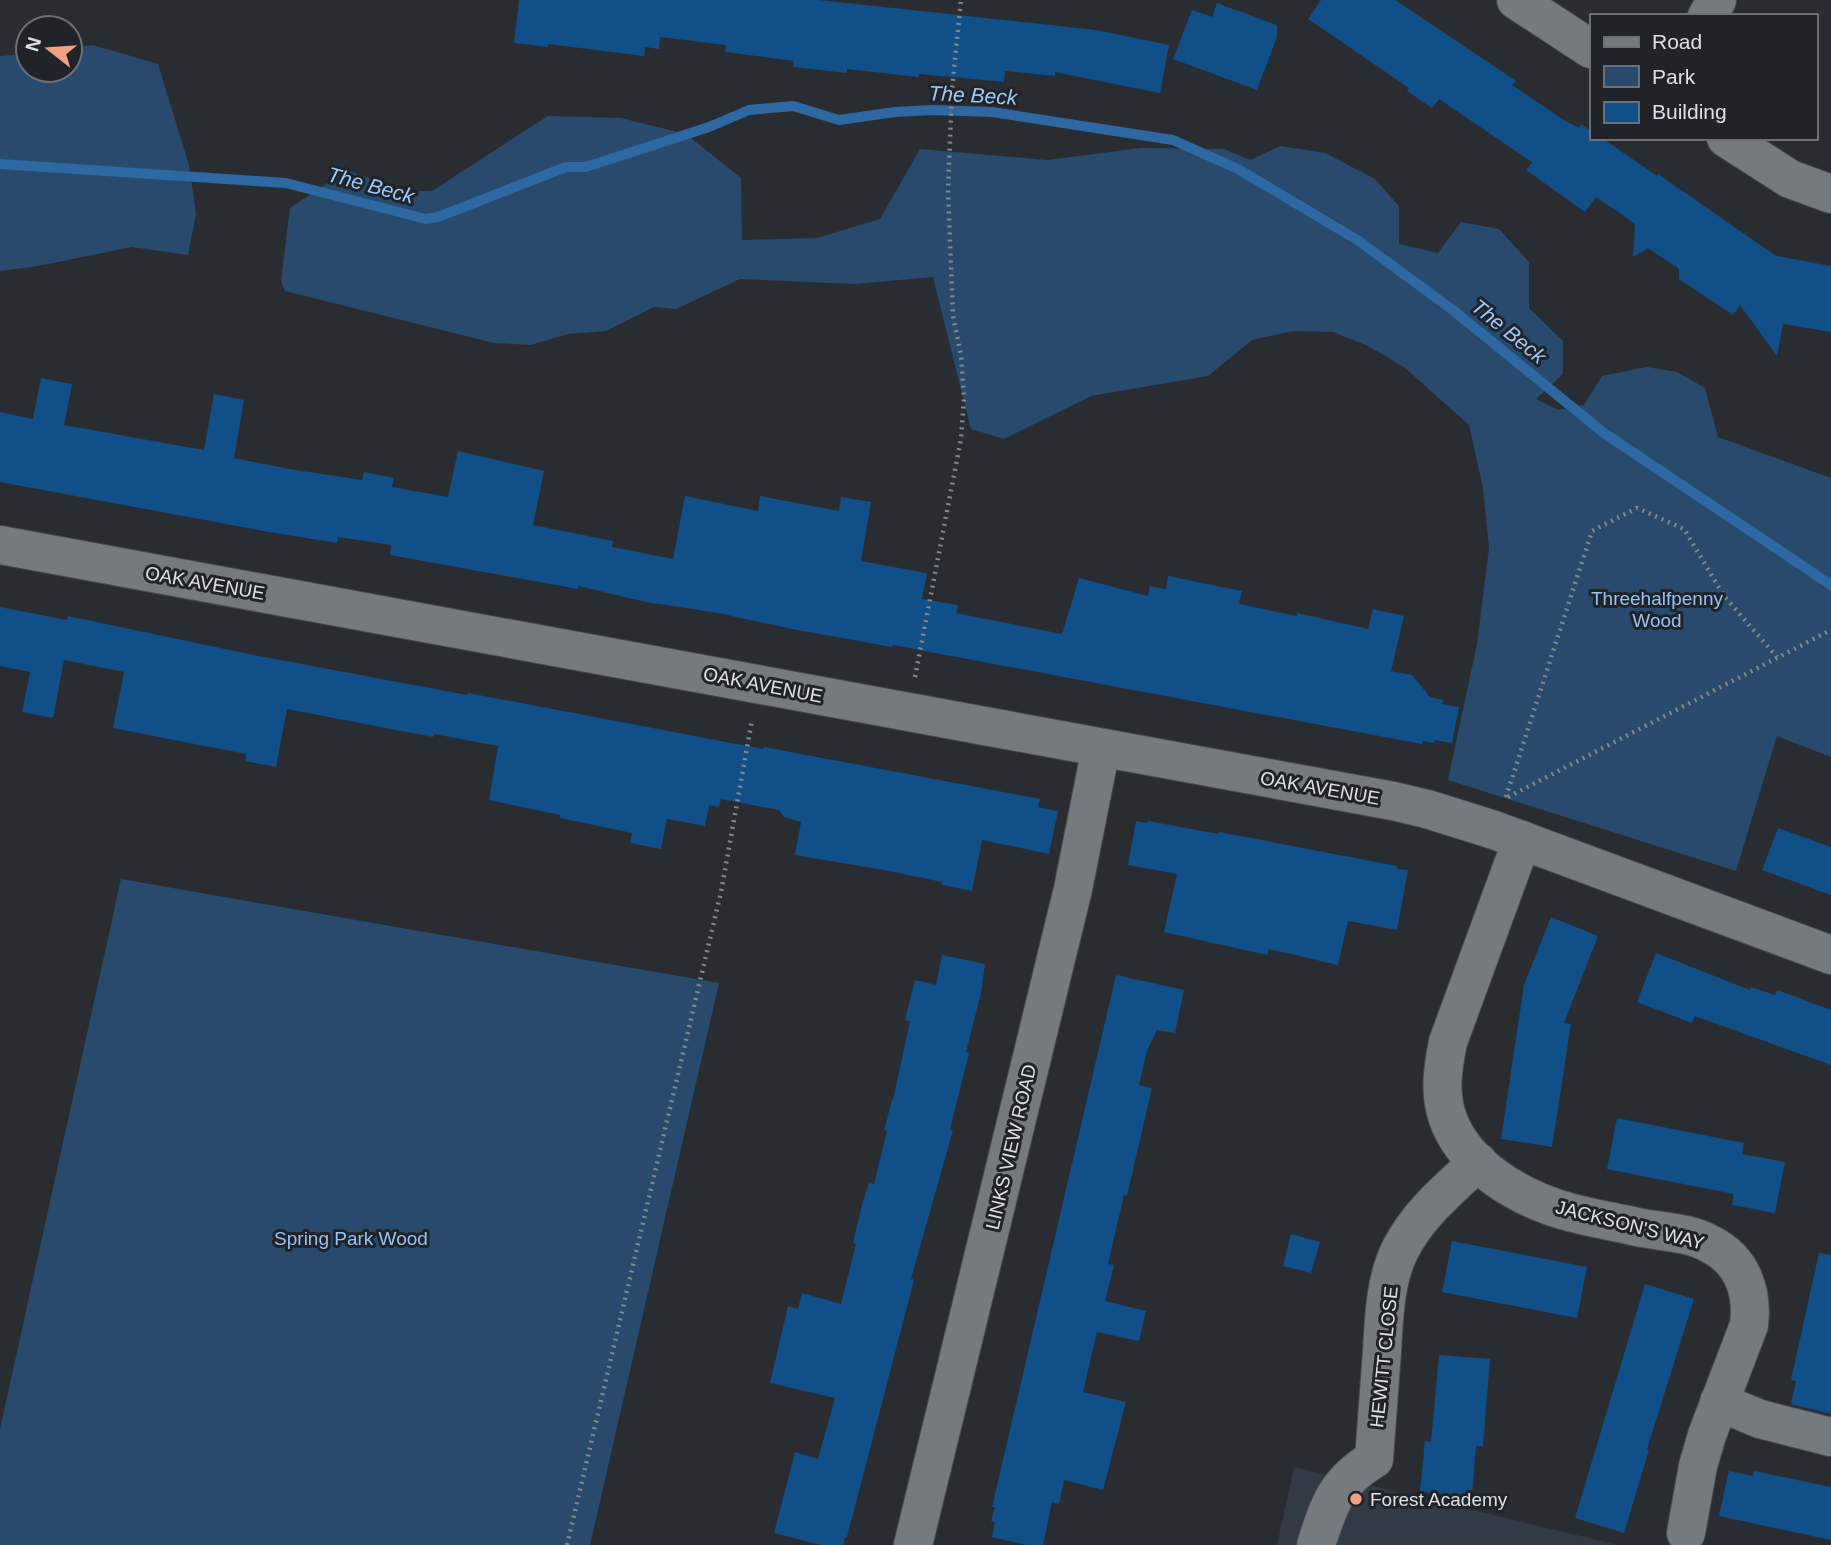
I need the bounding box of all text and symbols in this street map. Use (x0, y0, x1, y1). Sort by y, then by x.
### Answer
north arrow (14, 14, 84, 84)
legend (1590, 14, 1817, 140)
text: Road (1652, 30, 1702, 53)
text: N (21, 35, 45, 54)
text: Park (1652, 65, 1696, 88)
water label: The Beck (928, 81, 1019, 109)
text: Building (1652, 100, 1727, 123)
water label: The Beck (325, 162, 418, 208)
water label: The Beck (1467, 294, 1552, 369)
street label: OAK AVENUE (144, 562, 266, 604)
park label: Threehalfpenny Wood (1591, 588, 1724, 631)
street label: OAK AVENUE (702, 663, 824, 707)
street label: OAK AVENUE (1259, 767, 1381, 809)
street label: LINKS VIEW ROAD (982, 1062, 1040, 1232)
street label: JACKSON'S WAY (1553, 1196, 1707, 1254)
park label: Spring Park Wood (274, 1228, 428, 1249)
street label: HEWITT CLOSE (1366, 1285, 1402, 1429)
place label: Forest Academy (1370, 1489, 1508, 1510)
marker: Forest Academy (1348, 1491, 1364, 1507)

